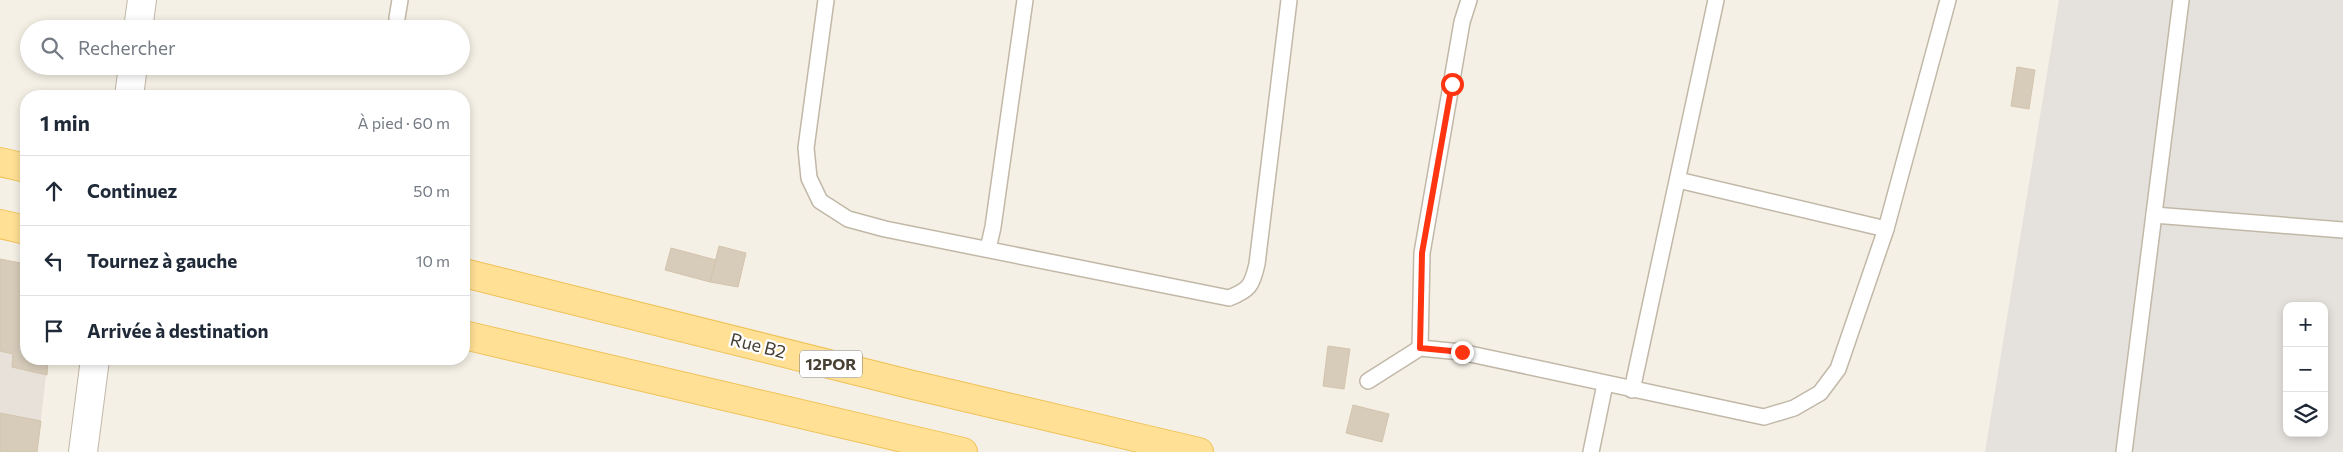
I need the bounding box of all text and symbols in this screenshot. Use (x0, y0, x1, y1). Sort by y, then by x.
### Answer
search box (20, 20, 470, 75)
icon: search (38, 34, 66, 62)
text: Rechercher (78, 36, 176, 59)
route start (1441, 73, 1464, 96)
text: 1 min (40, 110, 90, 135)
text: À pied · 60 m (358, 113, 450, 132)
icon: ahead (40, 177, 68, 205)
text: Continuez (87, 179, 177, 202)
text: 50 m (413, 181, 450, 200)
icon: left (40, 247, 68, 275)
text: Tournez à gauche (87, 249, 237, 272)
text: 10 m (416, 251, 450, 270)
map controls (2283, 302, 2328, 437)
button: + (2283, 302, 2328, 347)
icon: arrive (40, 317, 68, 345)
text: Arrivée à destination (87, 319, 269, 342)
street label: Rue B2 (728, 328, 788, 363)
route end (1451, 341, 1474, 364)
button: − (2283, 347, 2328, 392)
road number: 12POR (800, 350, 862, 378)
button: layers (2283, 392, 2328, 437)

